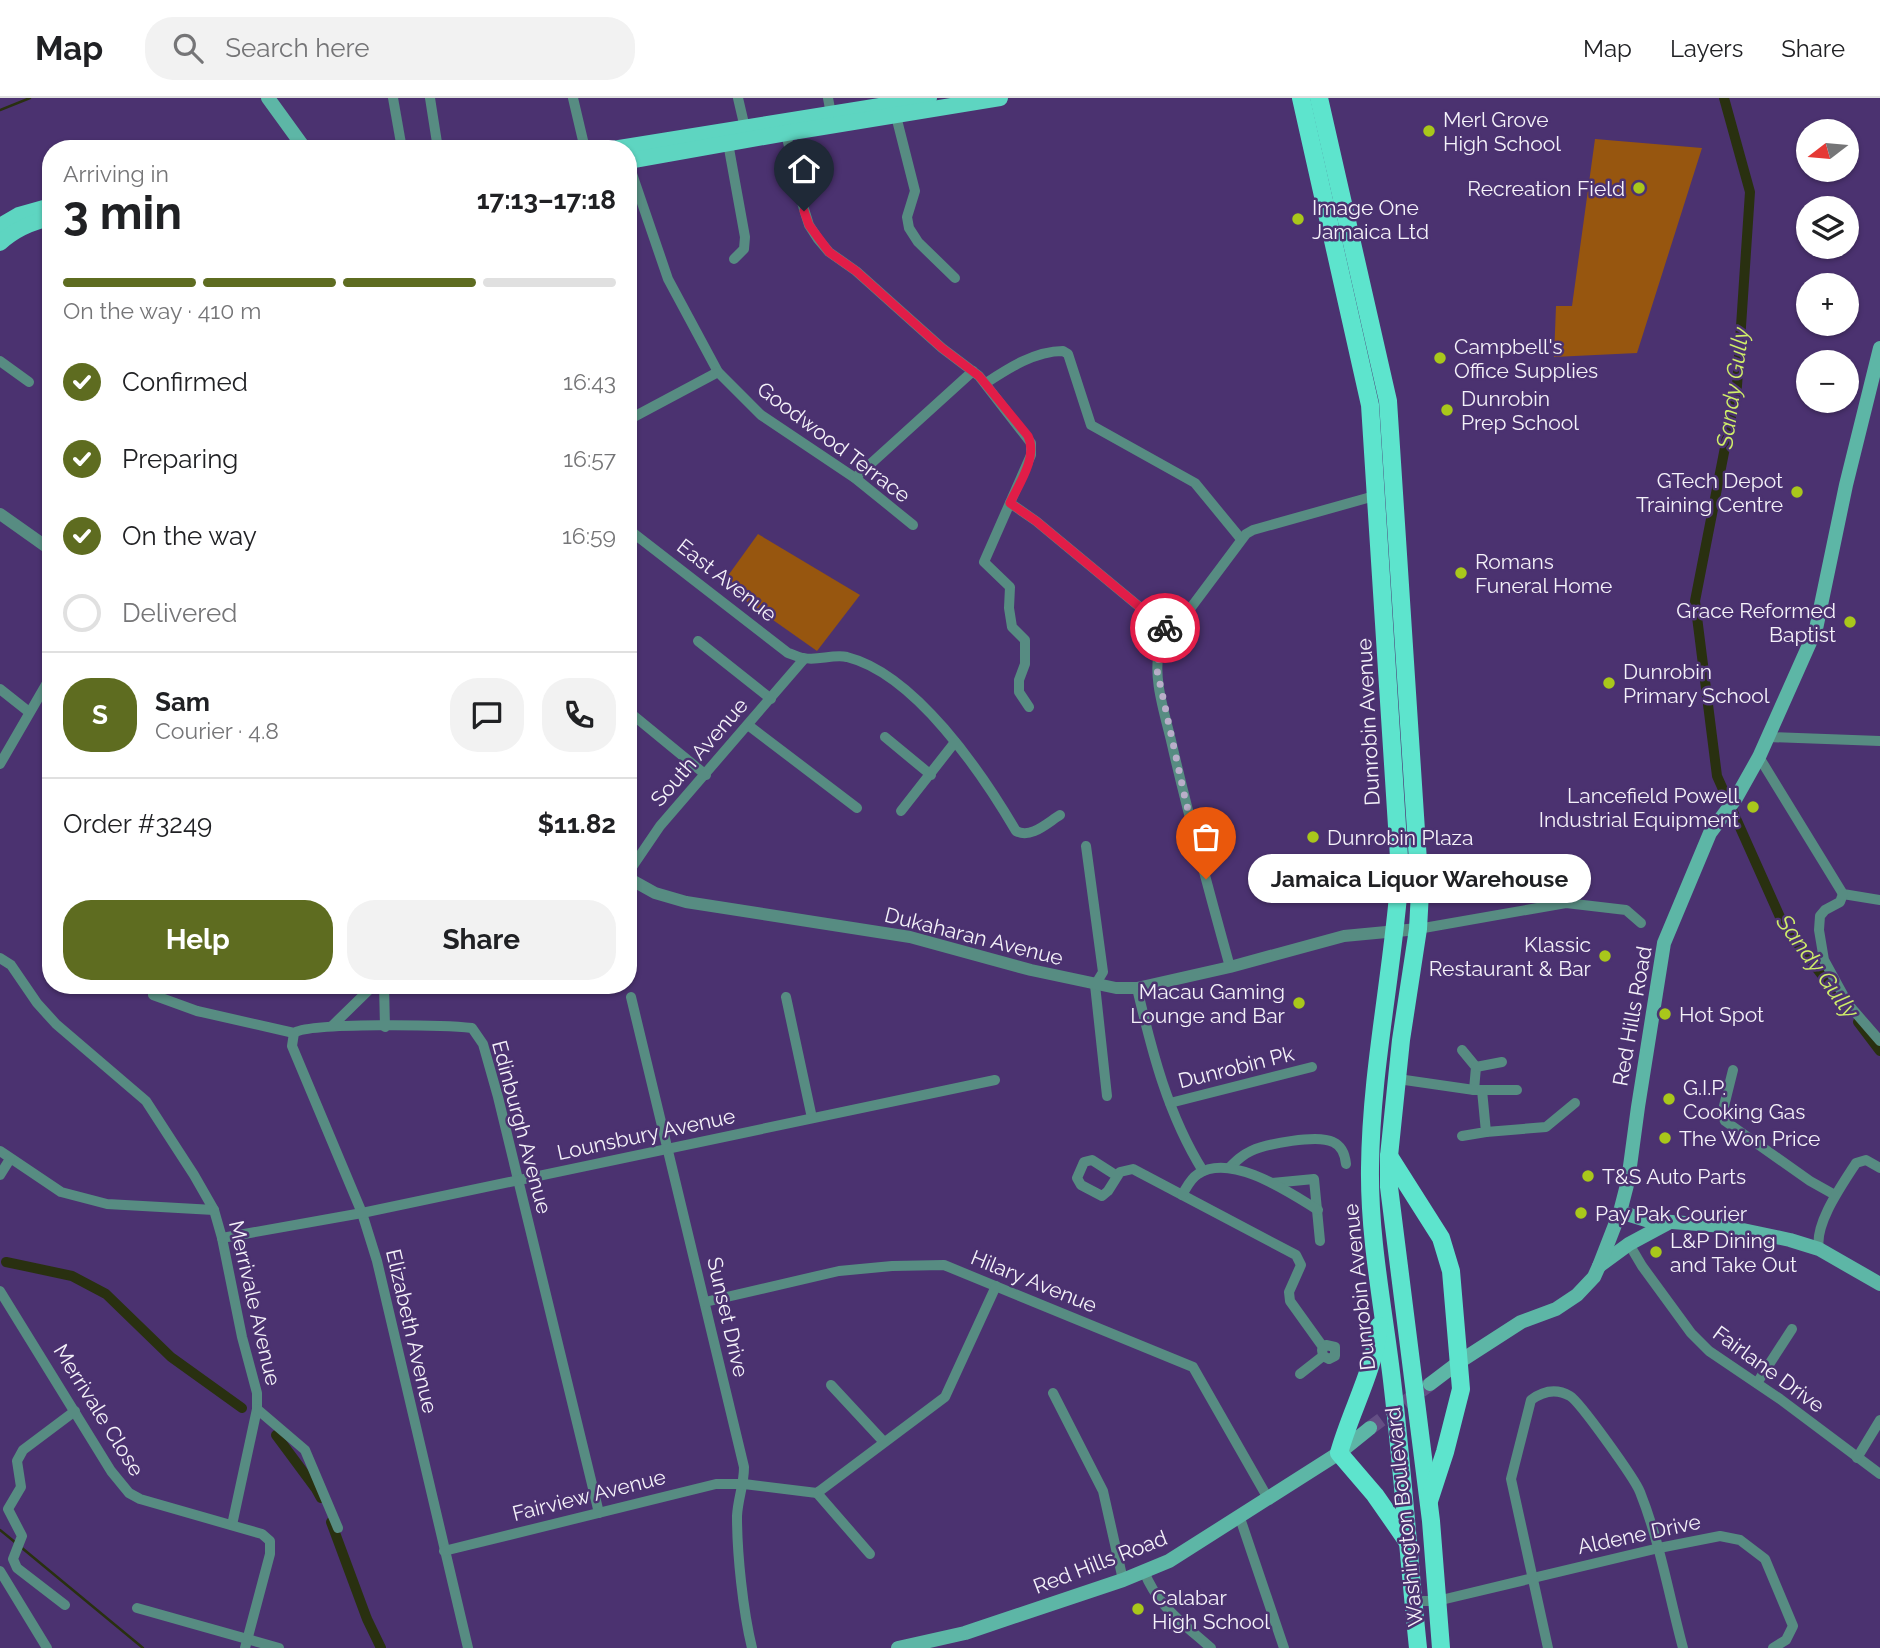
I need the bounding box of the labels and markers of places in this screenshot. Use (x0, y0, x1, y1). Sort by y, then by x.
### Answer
place label: Merl Grove High School (1443, 107, 1561, 156)
marker: Merl Grove High School (1421, 123, 1437, 139)
pin (774, 139, 834, 211)
place label: Recreation Field (1467, 176, 1625, 201)
marker: Recreation Field (1631, 180, 1647, 196)
place label: Image One Jamaica Ltd (1312, 195, 1429, 244)
marker: Image One Jamaica Ltd (1290, 211, 1306, 227)
place label: Campbell's Office Supplies (1454, 334, 1598, 383)
marker: Campbell's Office Supplies (1432, 350, 1448, 366)
place label: Dunrobin Prep School (1461, 386, 1579, 435)
marker: Dunrobin Prep School (1439, 402, 1455, 418)
place label: GTech Depot Training Centre (1636, 468, 1783, 517)
marker: GTech Depot Training Centre (1789, 484, 1805, 500)
place label: Romans Funeral Home (1475, 549, 1612, 598)
marker: Romans Funeral Home (1453, 565, 1469, 581)
place label: Grace Reformed Baptist (1676, 598, 1836, 647)
marker: Grace Reformed Baptist (1842, 614, 1858, 630)
place label: Dunrobin Primary School (1623, 659, 1770, 708)
marker: Dunrobin Primary School (1601, 675, 1617, 691)
place label: Lancefield Powell Industrial Equipment (1539, 783, 1739, 832)
marker: Lancefield Powell Industrial Equipment (1745, 799, 1761, 815)
pin (1176, 807, 1236, 879)
place label: Dunrobin Plaza (1327, 825, 1473, 850)
marker: Dunrobin Plaza (1305, 829, 1321, 845)
callout: Jamaica Liquor Warehouse (1248, 854, 1591, 904)
place label: Klassic Restaurant & Bar (1429, 932, 1592, 981)
marker: Klassic Restaurant & Bar (1597, 948, 1613, 964)
place label: Macau Gaming Lounge and Bar (1130, 979, 1286, 1028)
marker: Macau Gaming Lounge and Bar (1291, 995, 1307, 1011)
place label: Hot Spot (1679, 1002, 1764, 1027)
marker: Hot Spot (1657, 1006, 1673, 1022)
place label: G.I.P. Cooking Gas (1683, 1075, 1805, 1124)
marker: G.I.P. Cooking Gas (1661, 1091, 1677, 1107)
place label: The Won Price (1679, 1126, 1820, 1151)
marker: The Won Price (1657, 1130, 1673, 1146)
place label: T&S Auto Parts (1602, 1164, 1746, 1189)
marker: T&S Auto Parts (1580, 1168, 1596, 1184)
place label: Pay Pak Courier (1595, 1201, 1748, 1226)
marker: Pay Pak Courier (1573, 1205, 1589, 1221)
place label: L&P Dining and Take Out (1670, 1228, 1797, 1277)
marker: L&P Dining and Take Out (1648, 1244, 1664, 1260)
place label: Calabar High School (1152, 1585, 1270, 1634)
marker: Calabar High School (1130, 1601, 1146, 1617)

